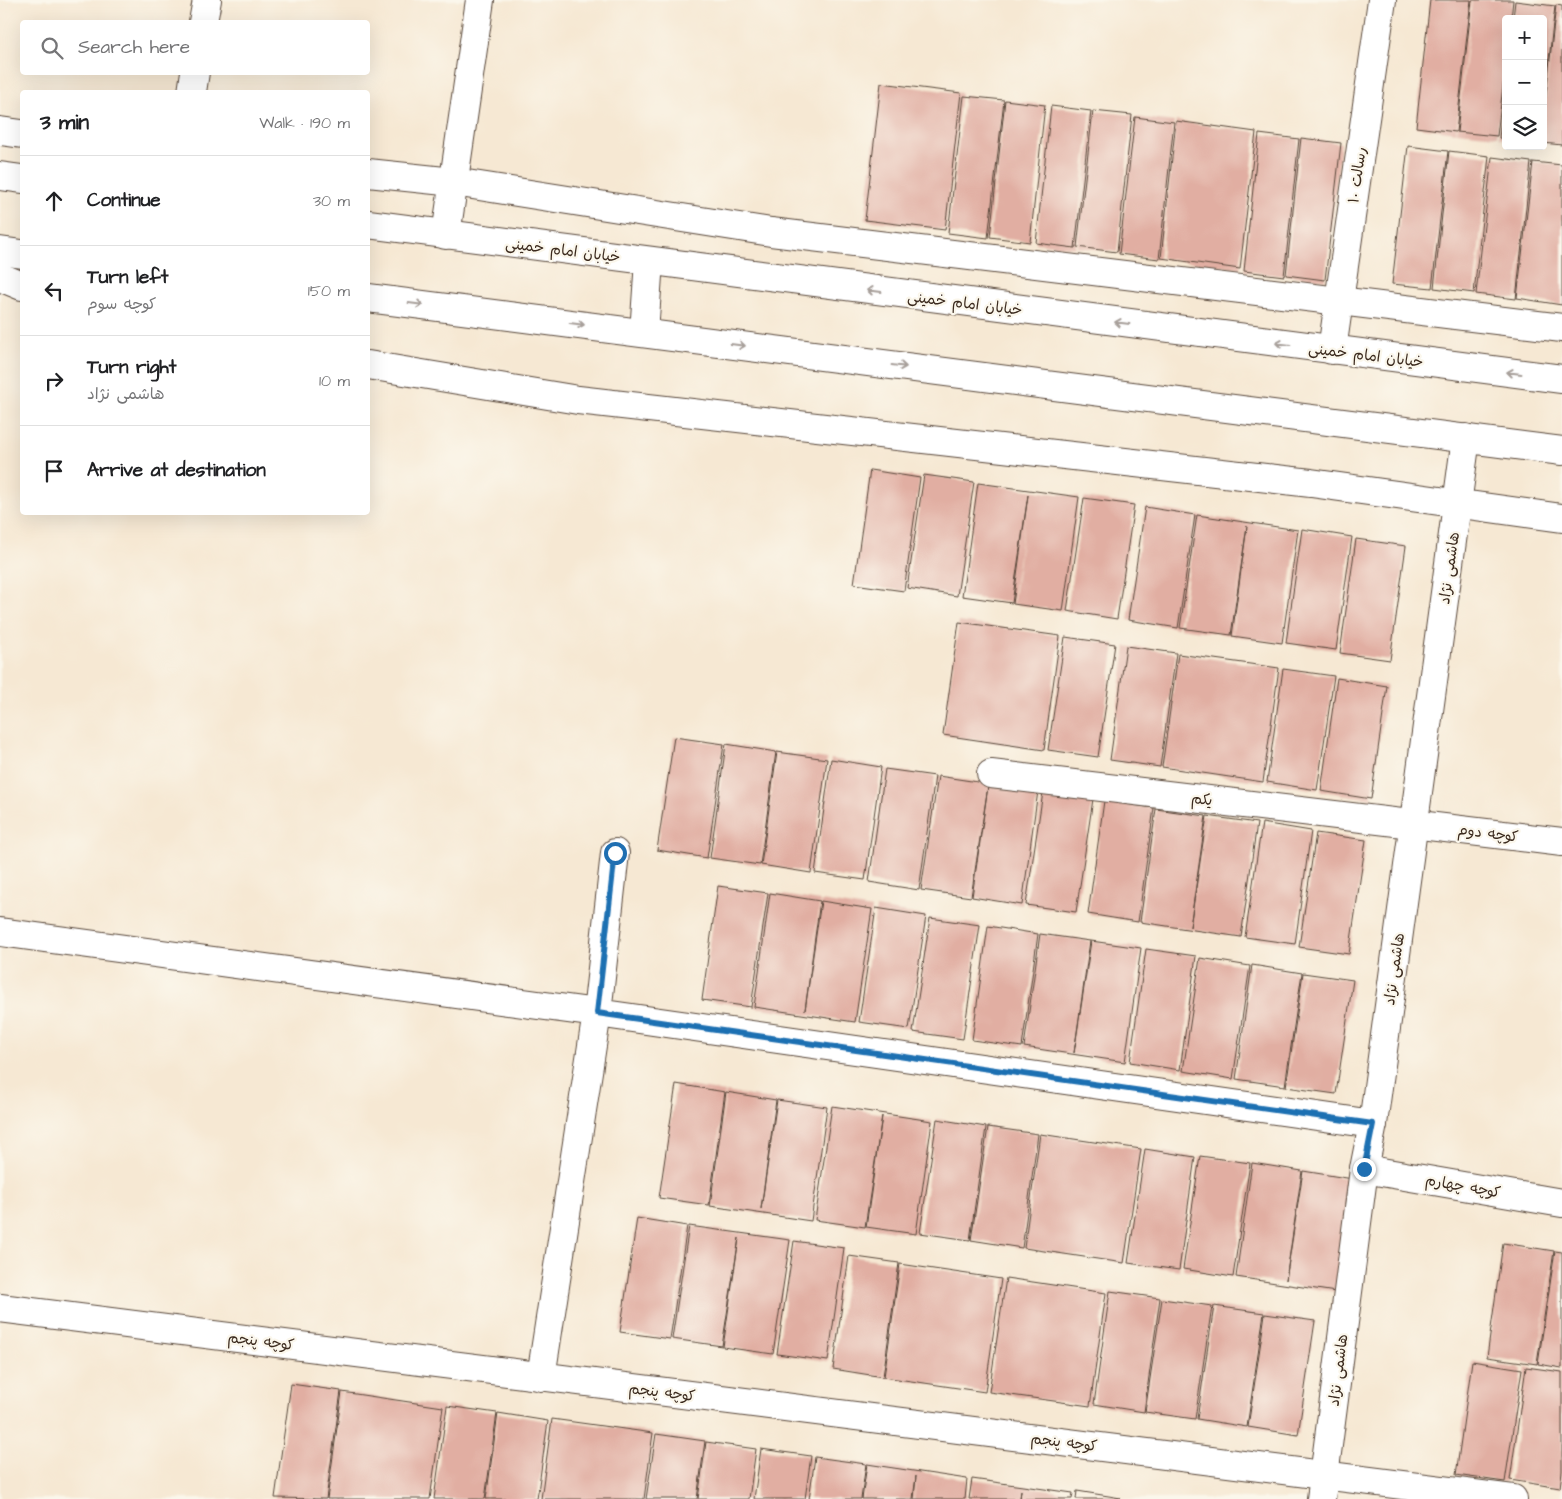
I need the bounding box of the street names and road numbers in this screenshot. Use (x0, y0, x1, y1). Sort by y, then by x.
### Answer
street label: رسالت ۱۰ (1343, 146, 1372, 205)
street label: خیابان امام خمینی (504, 233, 622, 268)
street label: خیابان امام خمینی (906, 286, 1024, 321)
street label: خیابان امام خمینی (1307, 338, 1425, 373)
street label: هاشمی نژاد (1434, 531, 1465, 605)
street label: یکم (1190, 788, 1214, 812)
street label: کوچه دوم (1456, 819, 1519, 849)
street label: هاشمی نژاد (1379, 932, 1410, 1006)
street label: کوچه چهارم (1424, 1170, 1502, 1203)
street label: کوچه پنجم (226, 1327, 295, 1357)
street label: هاشمی نژاد (1324, 1333, 1353, 1407)
street label: کوچه پنجم (627, 1378, 696, 1408)
street label: کوچه پنجم (1029, 1428, 1098, 1458)

